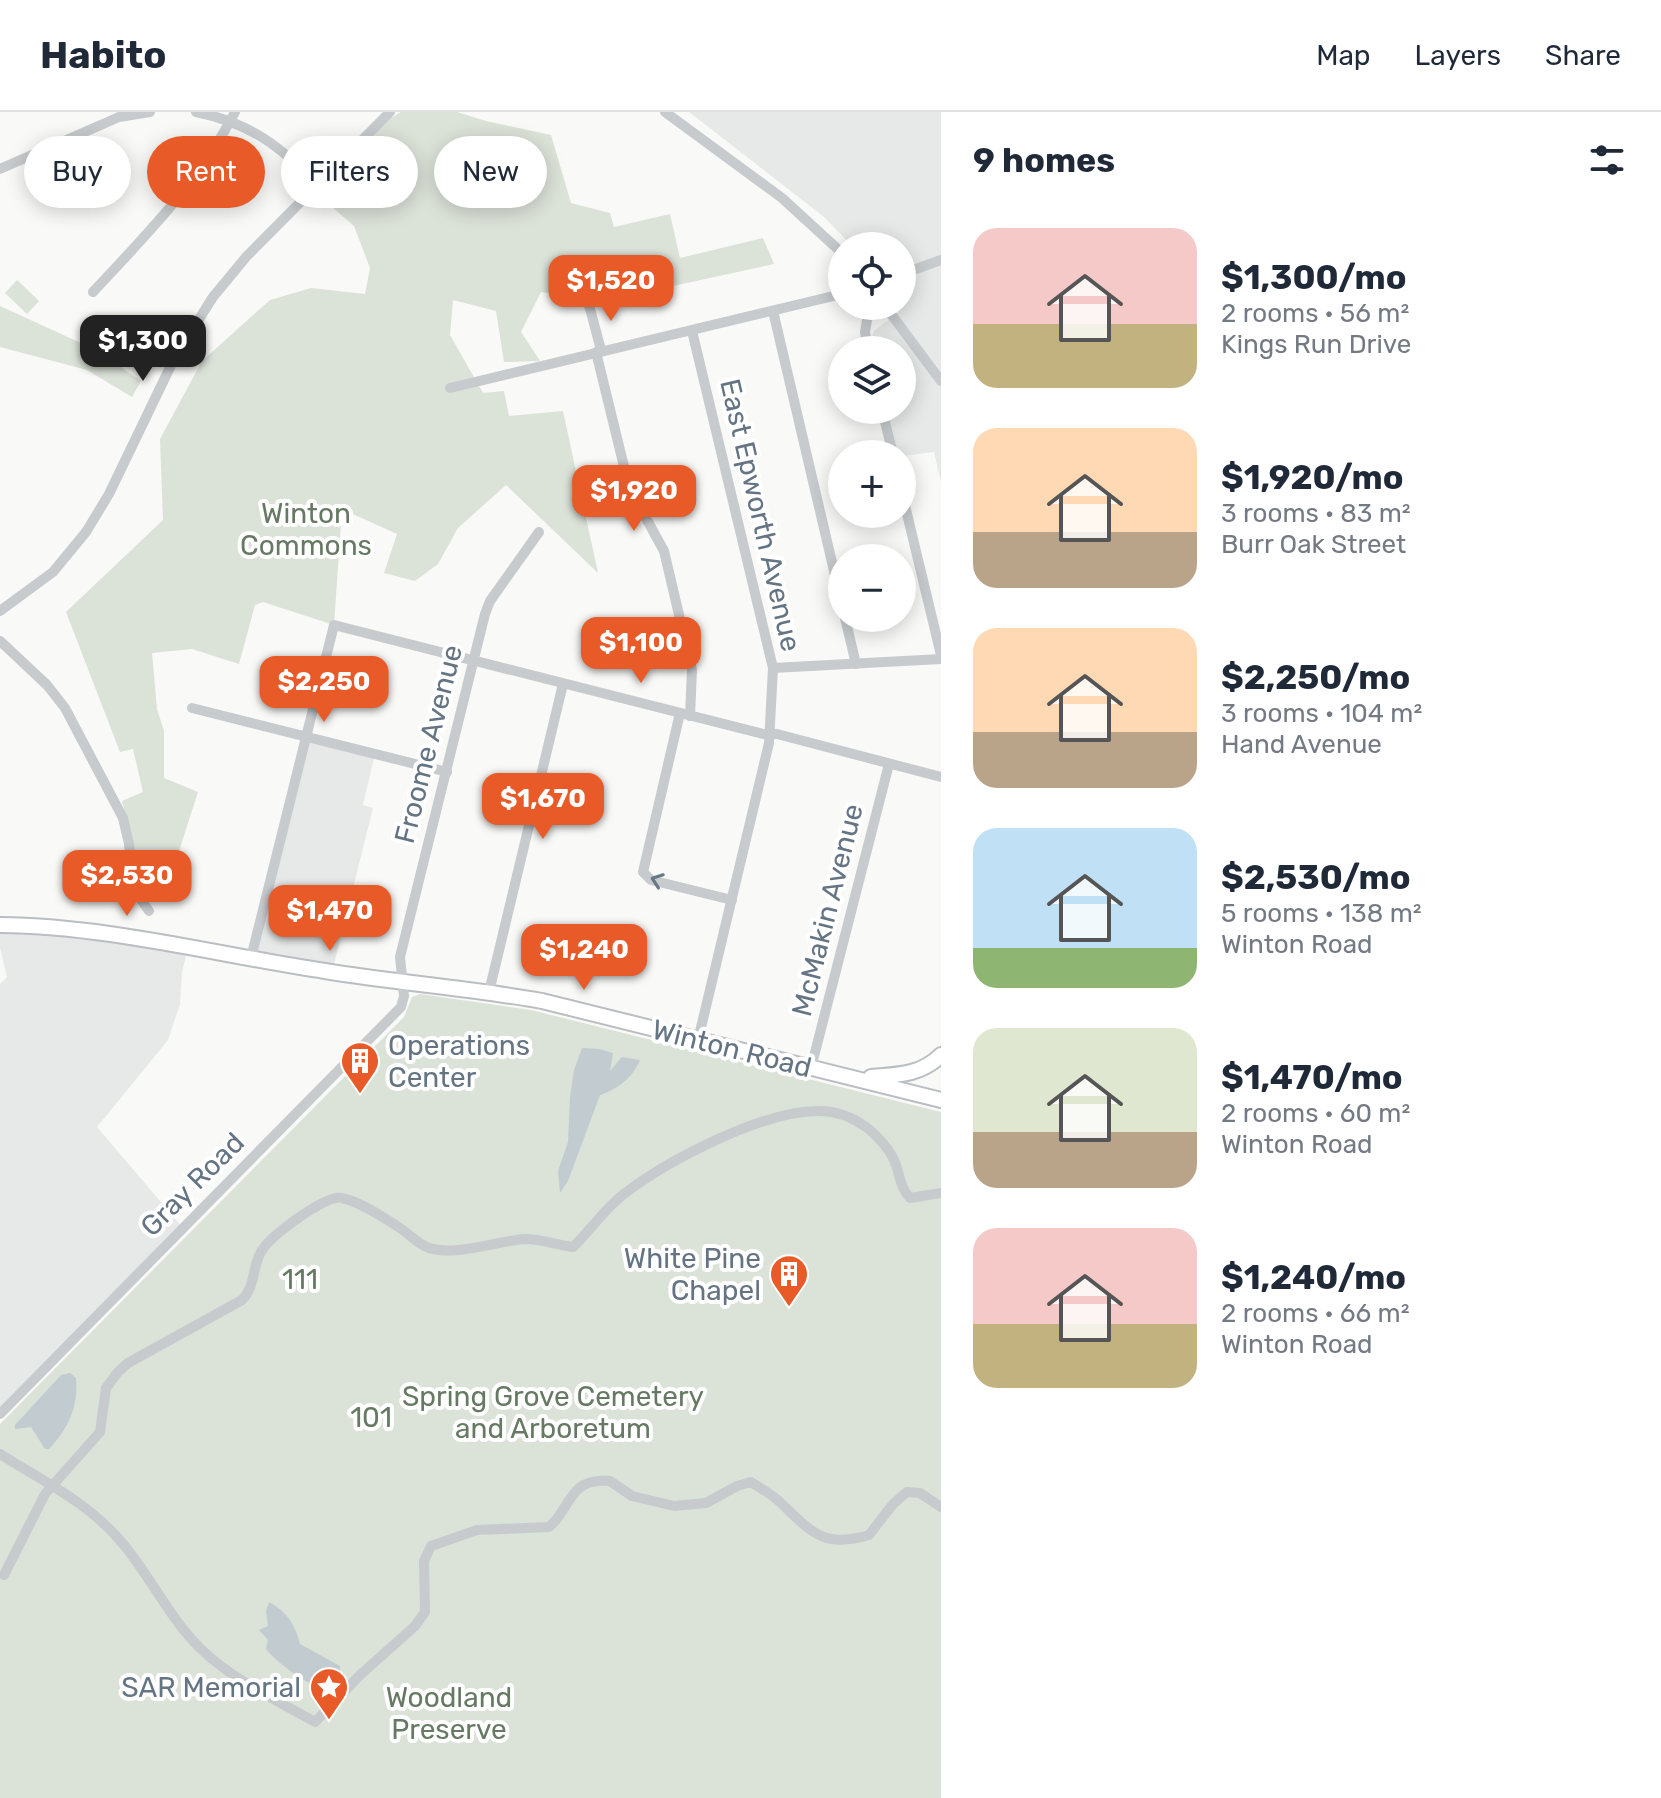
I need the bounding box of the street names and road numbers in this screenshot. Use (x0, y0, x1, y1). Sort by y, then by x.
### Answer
street label: East Epworth Avenue (713, 376, 808, 655)
street label: Froome Avenue (388, 642, 469, 847)
street label: McMakin Avenue (785, 800, 870, 1020)
street label: Winton Road (649, 1013, 815, 1084)
street label: Gray Road (134, 1126, 251, 1243)

